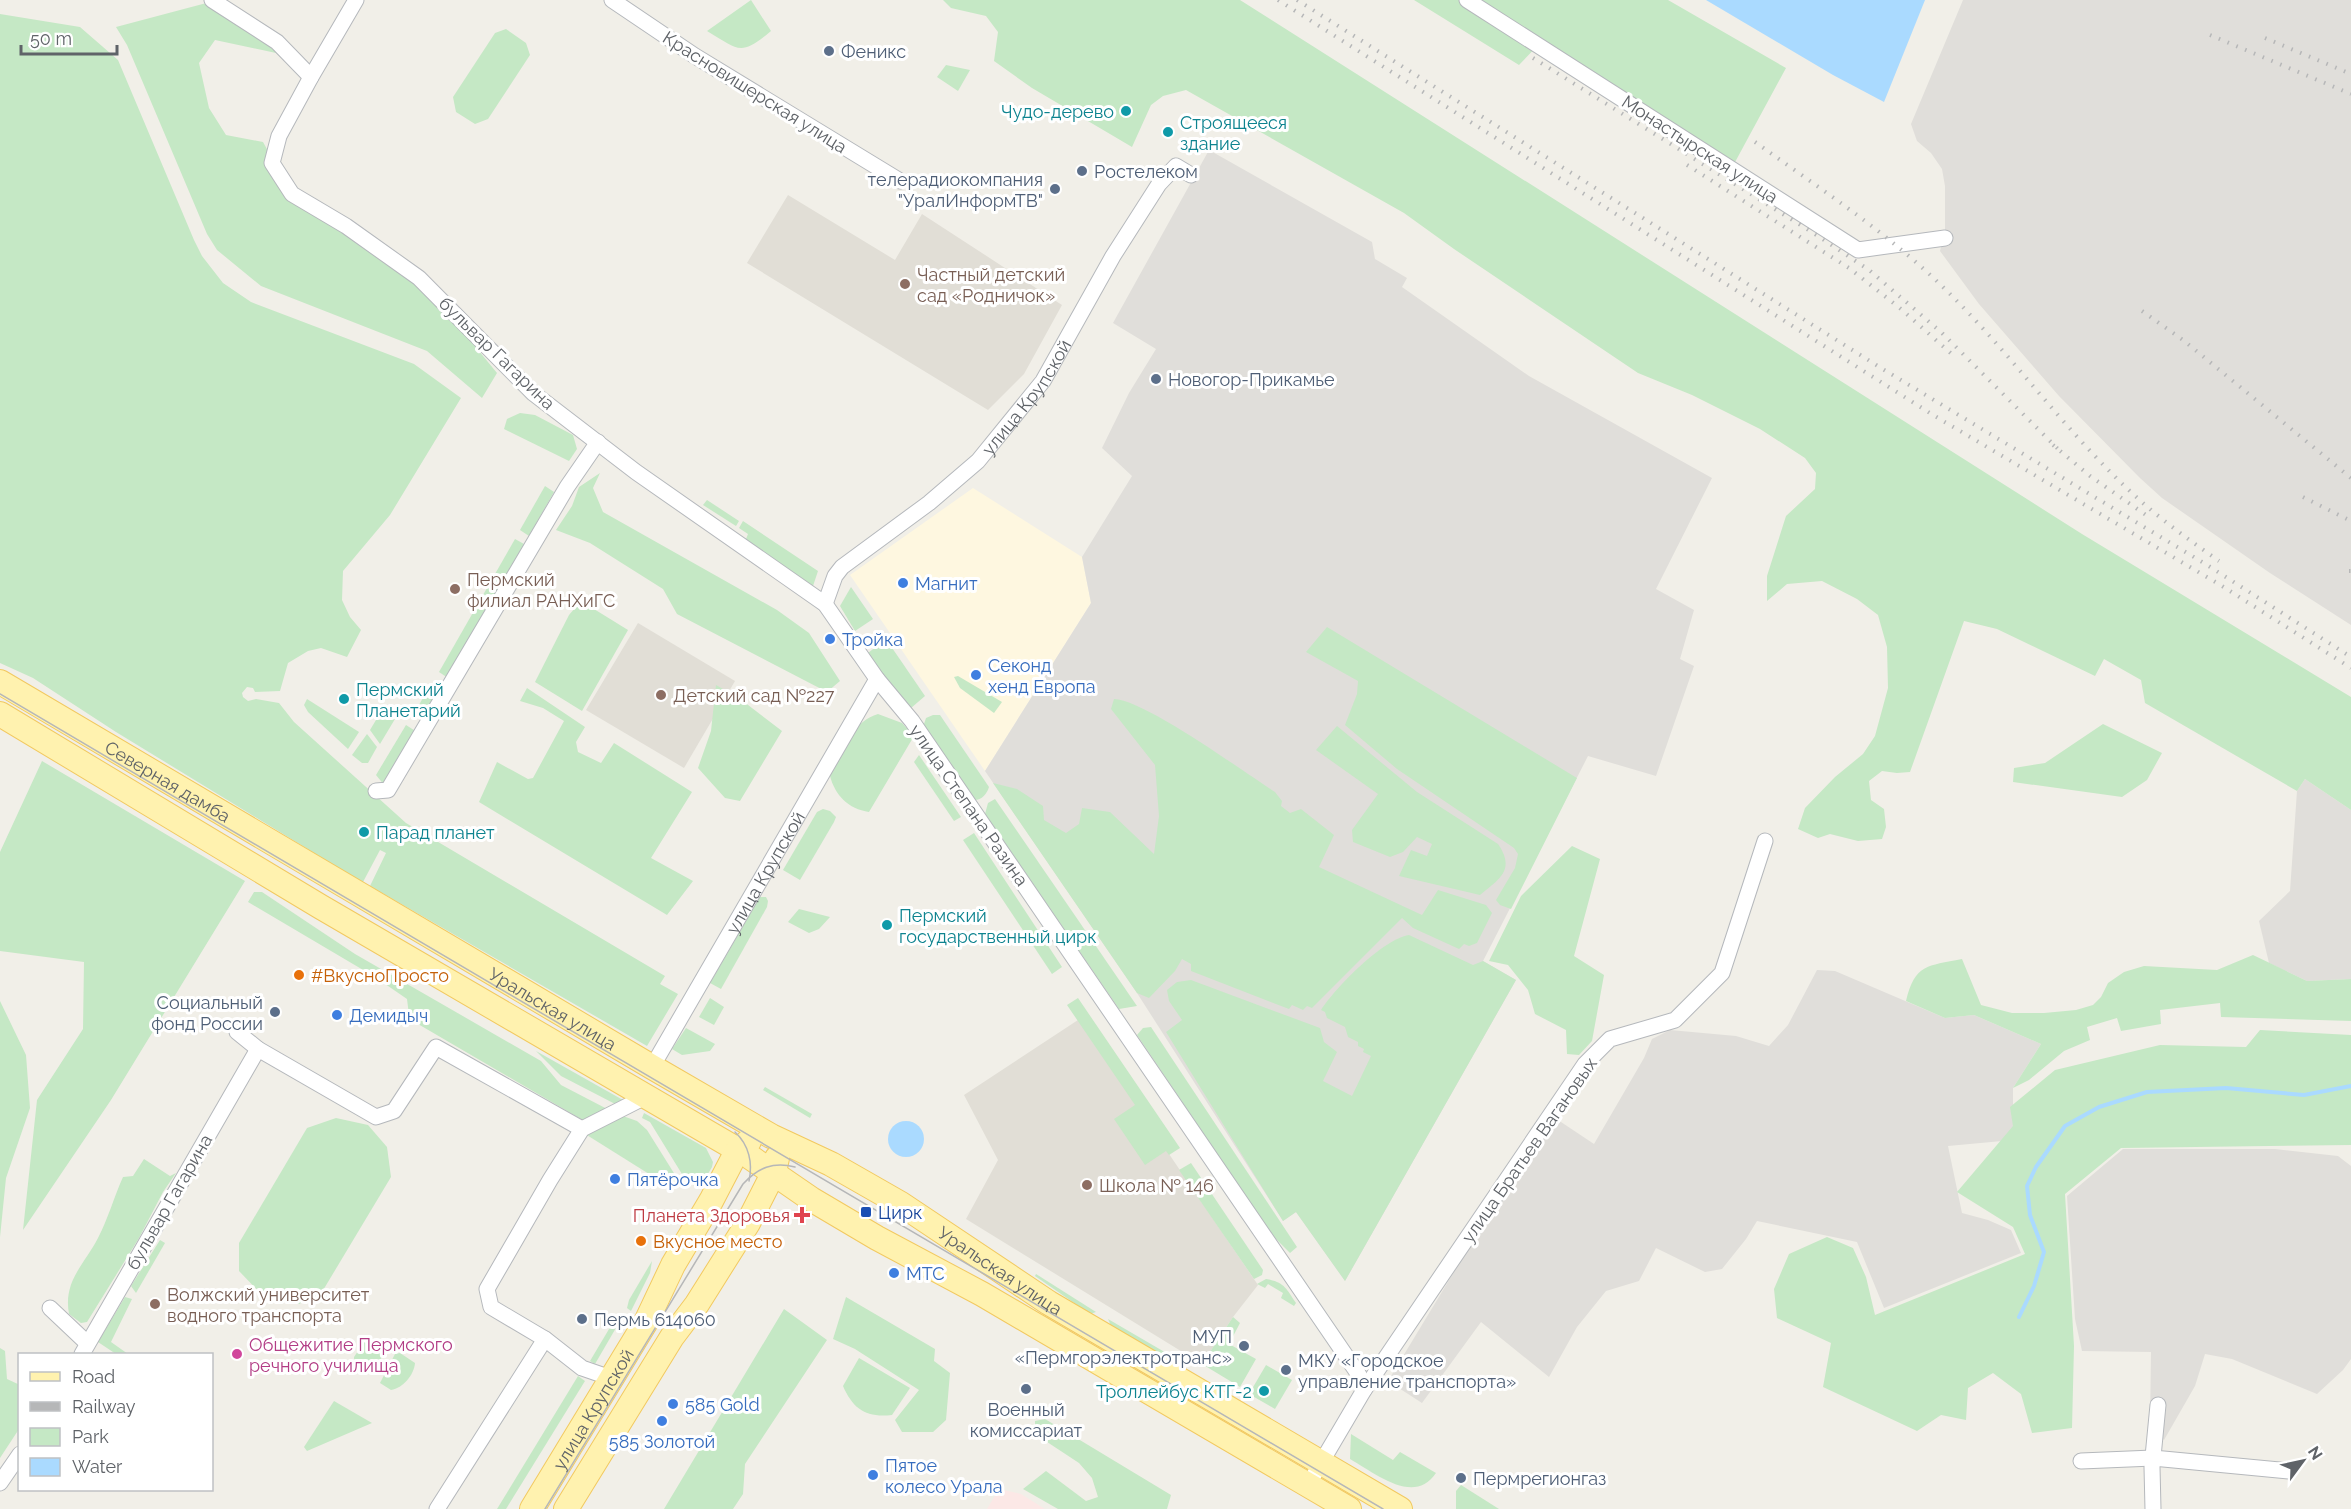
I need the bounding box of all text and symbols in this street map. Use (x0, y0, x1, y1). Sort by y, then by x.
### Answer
scale bar (21, 18, 117, 56)
street label: Красновишерская улица (659, 27, 851, 157)
text: 50 m (30, 28, 72, 49)
place label: Феникс (841, 41, 906, 62)
marker: Феникс (822, 44, 836, 58)
street label: Монастырская улица (1618, 91, 1782, 207)
place label: Чудо-дерево (1001, 101, 1114, 122)
marker: Чудо-дерево (1119, 104, 1133, 118)
place label: Строящееся здание (1180, 112, 1287, 154)
marker: Строящееся здание (1161, 125, 1175, 139)
place label: Ростелеком (1094, 161, 1198, 182)
marker: Ростелеком (1075, 164, 1089, 178)
place label: телерадиокомпания "УралИнформТВ" (868, 169, 1043, 211)
marker: телерадиокомпания "УралИнформТВ" (1048, 182, 1062, 196)
place label: Частный детский сад «Родничок» (917, 264, 1065, 306)
marker: Частный детский сад «Родничок» (898, 277, 912, 291)
street label: бульвар Гагарина (435, 292, 559, 414)
street label: улица Крупской (977, 336, 1075, 459)
place label: Новогор-Прикамье (1168, 369, 1335, 390)
marker: Новогор-Прикамье (1149, 372, 1163, 386)
place label: Пермский филиал РАНХиГС (467, 569, 615, 611)
place label: Магнит (915, 573, 978, 594)
marker: Магнит (896, 576, 910, 590)
marker: Пермский филиал РАНХиГС (448, 582, 462, 596)
place label: Тройка (842, 629, 903, 650)
marker: Тройка (823, 632, 837, 646)
place label: Секонд хенд Европа (988, 655, 1096, 697)
marker: Секонд хенд Европа (969, 668, 983, 682)
place label: Пермский Планетарий (356, 679, 461, 721)
place label: Детский сад №227 (673, 685, 835, 706)
marker: Детский сад №227 (654, 688, 668, 702)
marker: Пермский Планетарий (337, 692, 351, 706)
street label: улица Степана Разина (905, 720, 1033, 890)
street label: Северная дамба (101, 736, 234, 826)
street label: улица Крупской (721, 807, 809, 937)
place label: Парад планет (376, 822, 495, 843)
marker: Парад планет (357, 825, 371, 839)
place label: Пермский государственный цирк (899, 905, 1097, 947)
marker: Пермский государственный цирк (880, 918, 894, 932)
street label: Уральская улица (485, 963, 620, 1054)
place label: #ВкусноПросто (311, 965, 449, 986)
marker: #ВкусноПросто (292, 968, 306, 982)
place label: Социальный фонд России (151, 992, 263, 1034)
marker: Социальный фонд России (268, 1005, 282, 1019)
place label: Демидыч (349, 1005, 428, 1026)
marker: Демидыч (330, 1008, 344, 1022)
street label: улица Братьев Вагановых (1457, 1053, 1601, 1247)
street label: бульвар Гагарина (122, 1131, 216, 1273)
place label: Пятёрочка (627, 1169, 719, 1190)
marker: Пятёрочка (608, 1172, 622, 1186)
place label: Школа № 146 (1099, 1175, 1214, 1196)
marker: Школа № 146 (1080, 1178, 1094, 1192)
place label: Цирк (878, 1202, 922, 1223)
place label: Планета Здоровья (633, 1205, 790, 1226)
marker: Цирк (859, 1205, 873, 1219)
marker: Планета Здоровья (795, 1208, 809, 1222)
street label: Уральская улица (934, 1222, 1066, 1319)
place label: Вкусное место (653, 1231, 783, 1252)
marker: Вкусное место (634, 1234, 648, 1248)
place label: МТС (906, 1263, 945, 1284)
marker: МТС (887, 1266, 901, 1280)
place label: Волжский университет водного транспорта (167, 1284, 370, 1326)
marker: Волжский университет водного транспорта (148, 1297, 162, 1311)
place label: Пермь 614060 (594, 1309, 716, 1330)
marker: Пермь 614060 (575, 1312, 589, 1326)
place label: МУП «Пермгорэлектротранс» (1015, 1326, 1232, 1368)
place label: Общежитие Пермского речного училища (249, 1334, 453, 1376)
marker: МУП «Пермгорэлектротранс» (1237, 1339, 1251, 1353)
street label: улица Крупской (548, 1345, 638, 1473)
marker: Общежитие Пермского речного училища (230, 1347, 244, 1361)
place label: МКУ «Городское управление транспорта» (1298, 1350, 1516, 1392)
legend (18, 1353, 213, 1491)
marker: МКУ «Городское управление транспорта» (1279, 1363, 1293, 1377)
text: Road (72, 1366, 115, 1387)
place label: Троллейбус КТГ-2 (1096, 1381, 1252, 1402)
marker: Военный комиссариат (1019, 1382, 1033, 1396)
marker: Троллейбус КТГ-2 (1257, 1384, 1271, 1398)
place label: 585 Gold (685, 1394, 760, 1415)
text: Railway (72, 1396, 136, 1417)
marker: 585 Gold (666, 1397, 680, 1411)
place label: Военный комиссариат (970, 1399, 1083, 1441)
marker: 585 Золотой (655, 1414, 669, 1428)
text: Park (72, 1426, 109, 1447)
place label: 585 Золотой (609, 1431, 715, 1452)
north arrow (2273, 1431, 2333, 1491)
text: N (2304, 1443, 2326, 1463)
place label: Пятое колесо Урала (885, 1455, 1003, 1497)
text: Water (72, 1456, 123, 1477)
marker: Пятое колесо Урала (866, 1468, 880, 1482)
place label: Пермрегионгаз (1473, 1468, 1606, 1489)
marker: Пермрегионгаз (1454, 1471, 1468, 1485)

